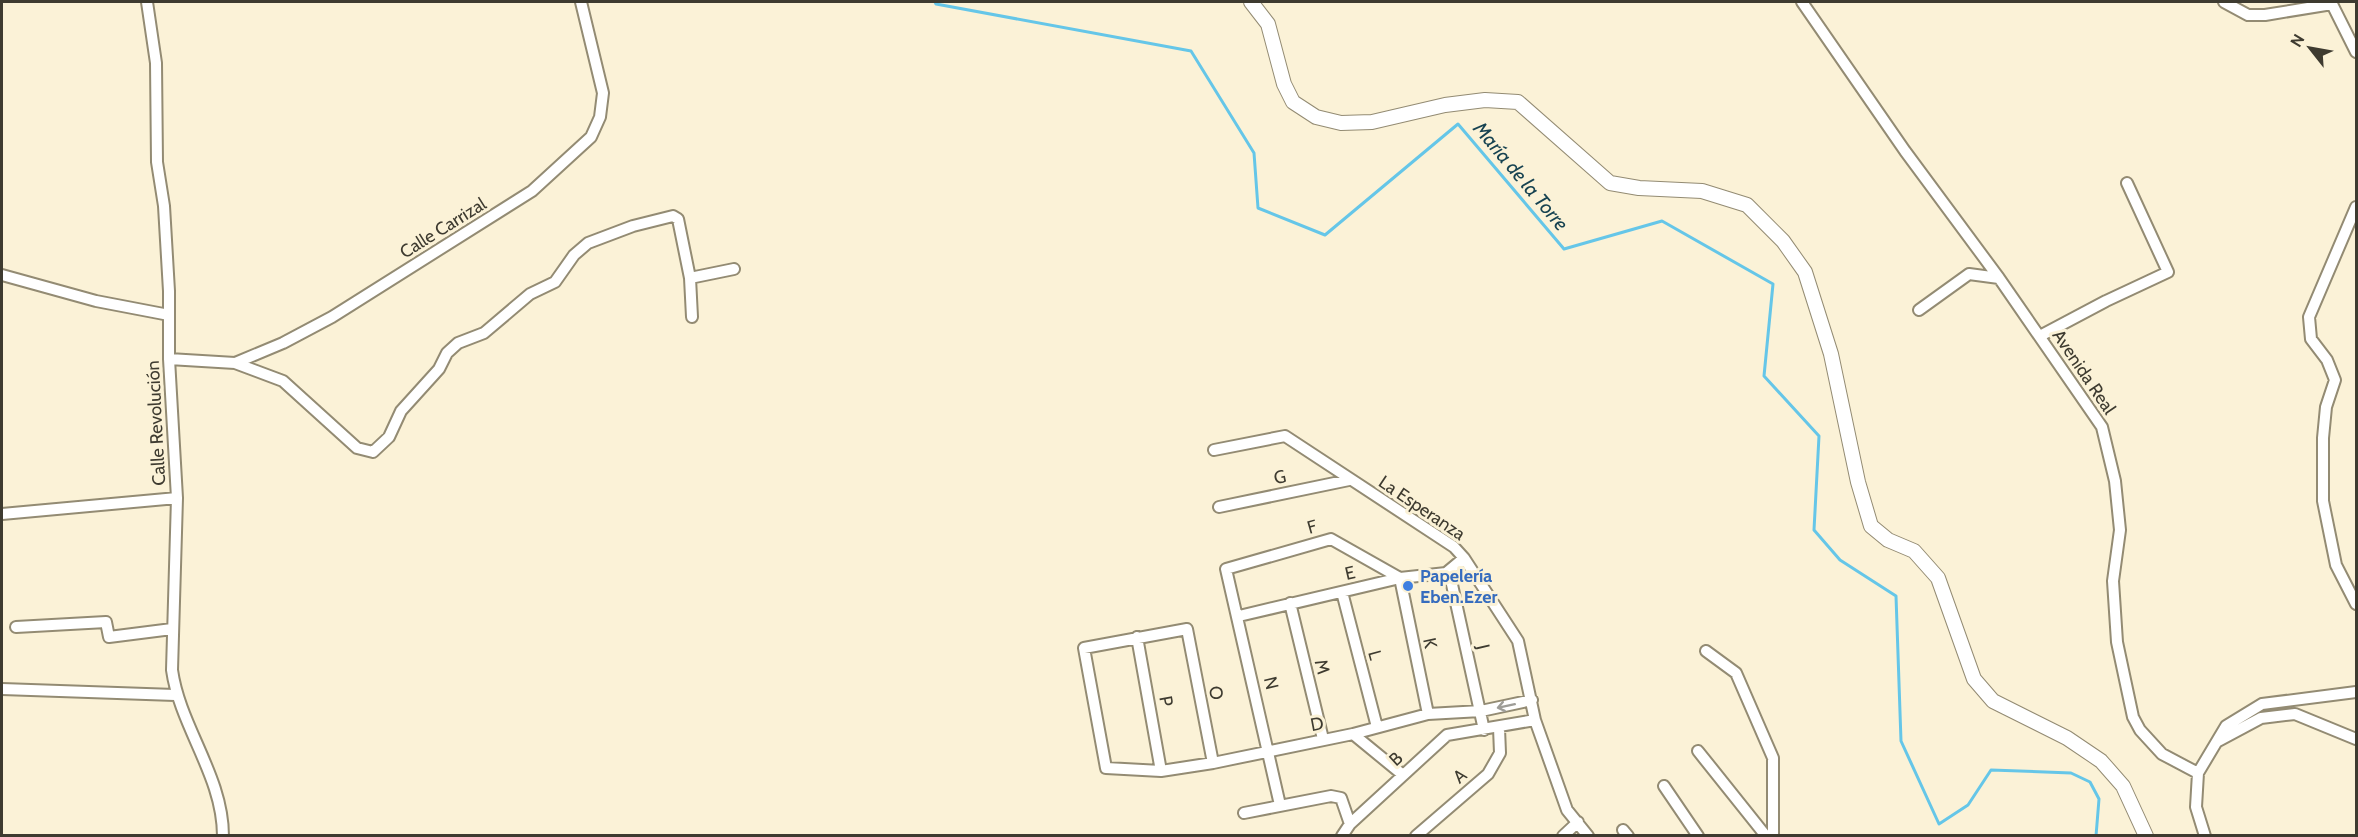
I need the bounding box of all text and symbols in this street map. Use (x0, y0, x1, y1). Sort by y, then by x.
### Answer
north arrow (2280, 18, 2340, 78)
text: N (2287, 31, 2309, 50)
water label: María de la Torre (1468, 116, 1573, 235)
street label: Calle Carrizal (396, 192, 491, 263)
street label: Avenida Real (2048, 325, 2121, 419)
street label: Calle Revolución (142, 360, 170, 486)
street label: G (1272, 465, 1288, 489)
street label: La Esperanza (1375, 471, 1470, 545)
street label: F (1304, 515, 1320, 539)
street label: E (1343, 561, 1357, 585)
place label: Papelería Eben.Ezer (1420, 565, 1498, 608)
marker: Papelería Eben.Ezer (1401, 579, 1415, 593)
street label: K (1418, 636, 1442, 651)
street label: J (1472, 641, 1494, 652)
street label: L (1363, 648, 1387, 662)
street label: M (1310, 657, 1334, 677)
street label: N (1259, 674, 1283, 692)
street label: O (1204, 684, 1228, 702)
street label: P (1154, 694, 1178, 708)
one-way arrow (1497, 700, 1516, 712)
street label: D (1308, 712, 1326, 736)
street label: B (1385, 747, 1408, 771)
street label: A (1449, 764, 1471, 788)

